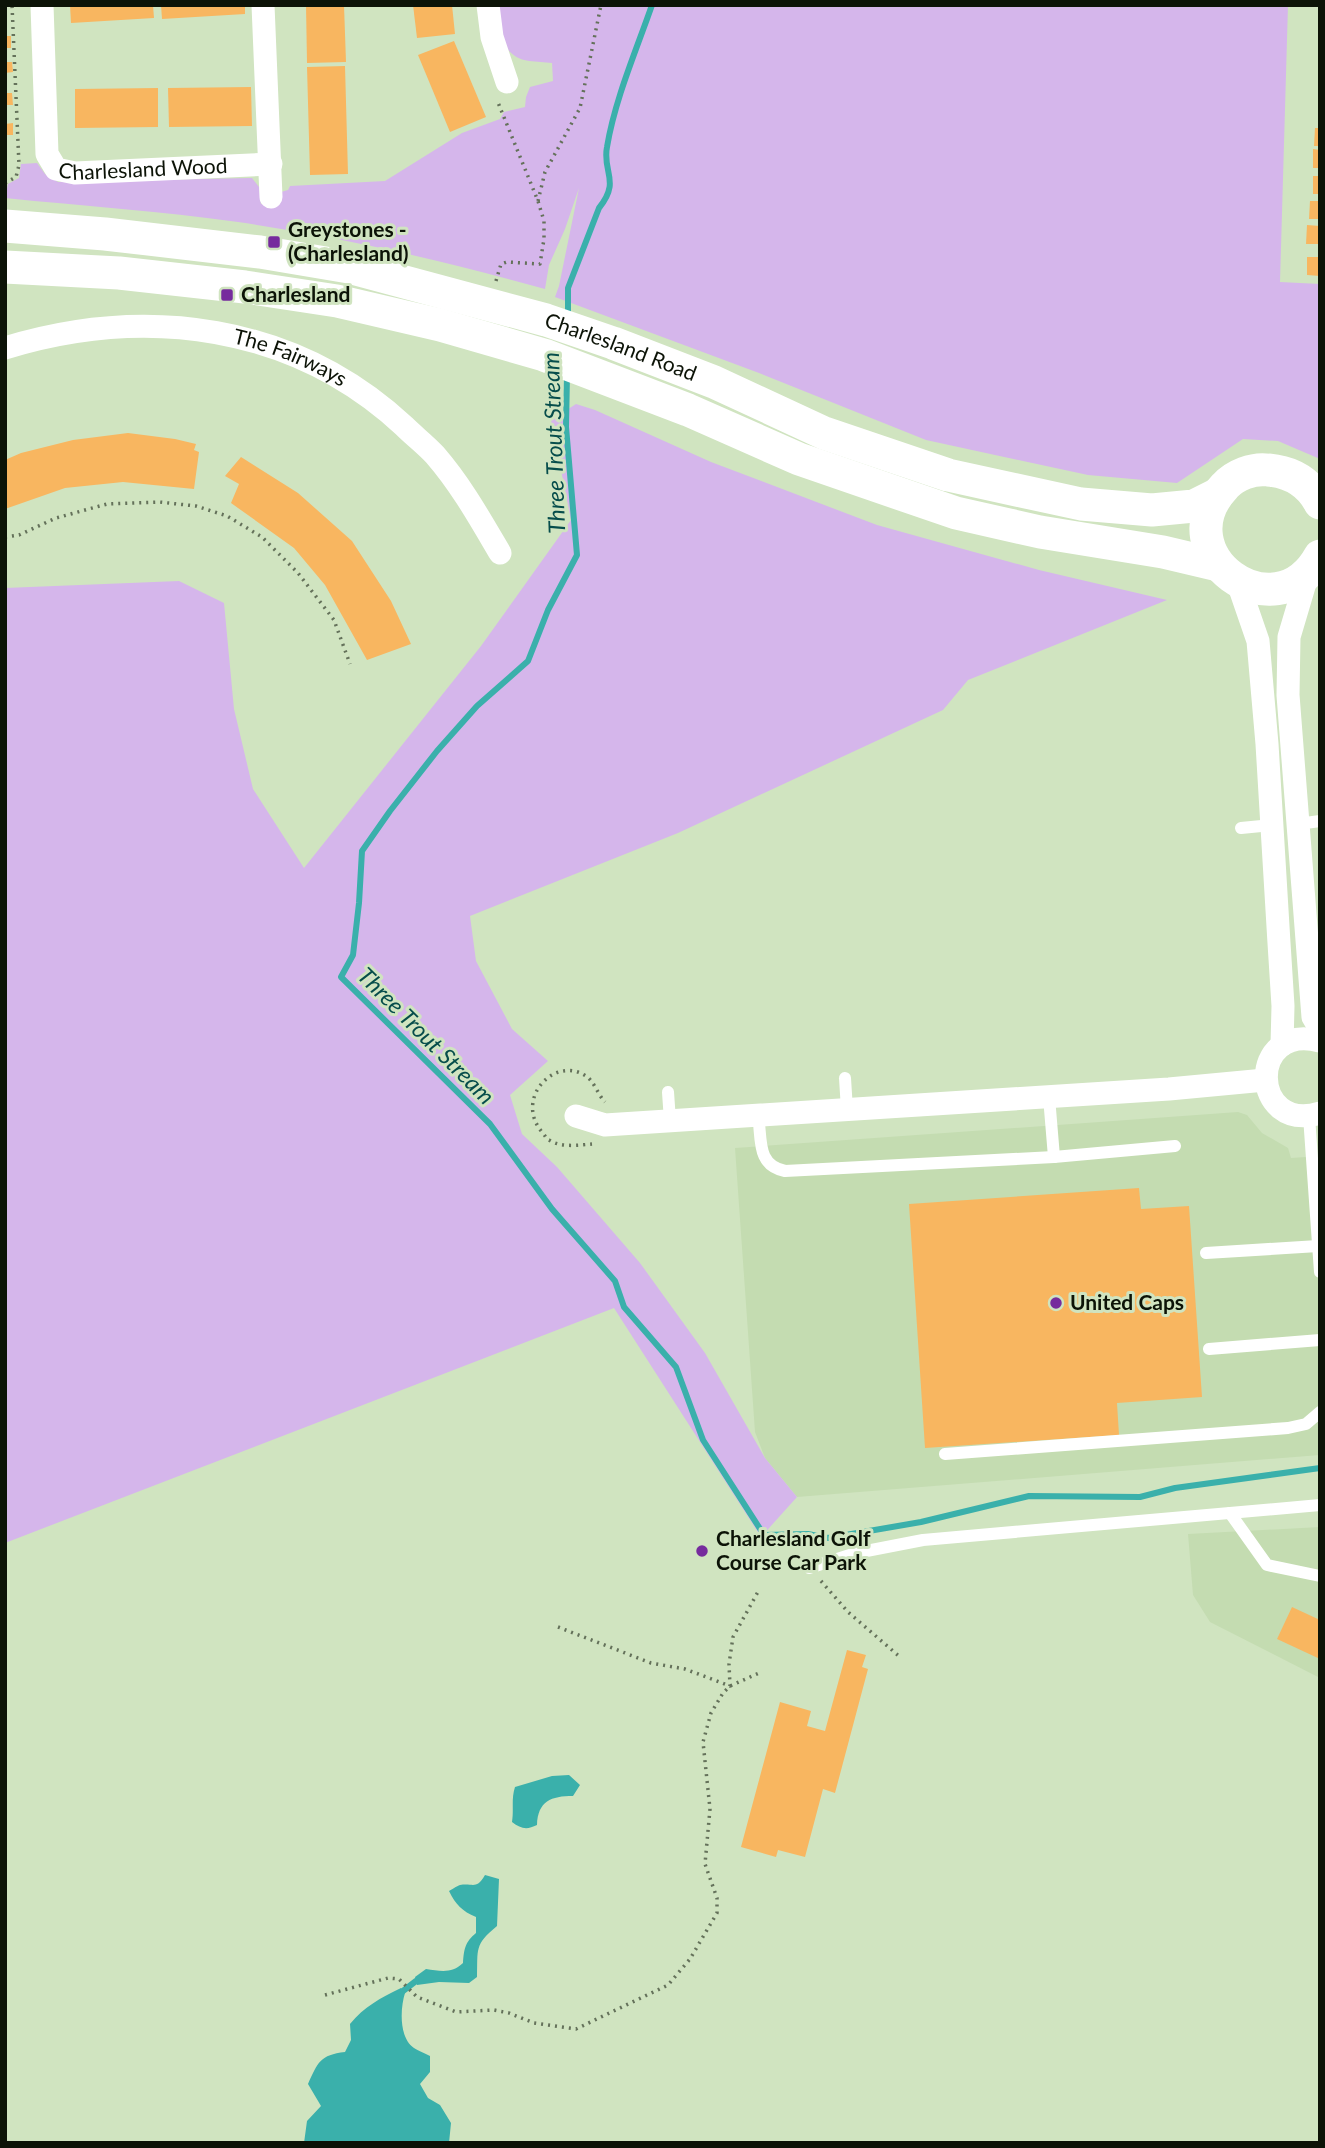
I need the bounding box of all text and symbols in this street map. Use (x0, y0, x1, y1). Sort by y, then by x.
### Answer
street label: Charlesland Wood (57, 152, 228, 184)
place label: Greystones - (Charlesland) (288, 216, 409, 265)
marker: Greystones - (Charlesland) (266, 234, 282, 250)
place label: Charlesland (241, 281, 351, 306)
marker: Charlesland (219, 287, 235, 303)
street label: Charlesland Road (542, 307, 701, 385)
street label: The Fairways (231, 323, 352, 391)
water label: Three Trout Stream (536, 352, 570, 534)
water label: Three Trout Stream (352, 961, 501, 1110)
place label: United Caps (1070, 1289, 1184, 1314)
marker: United Caps (1048, 1295, 1064, 1311)
place label: Charlesland Golf Course Car Park (716, 1525, 871, 1574)
marker: Charlesland Golf Course Car Park (694, 1543, 710, 1559)

